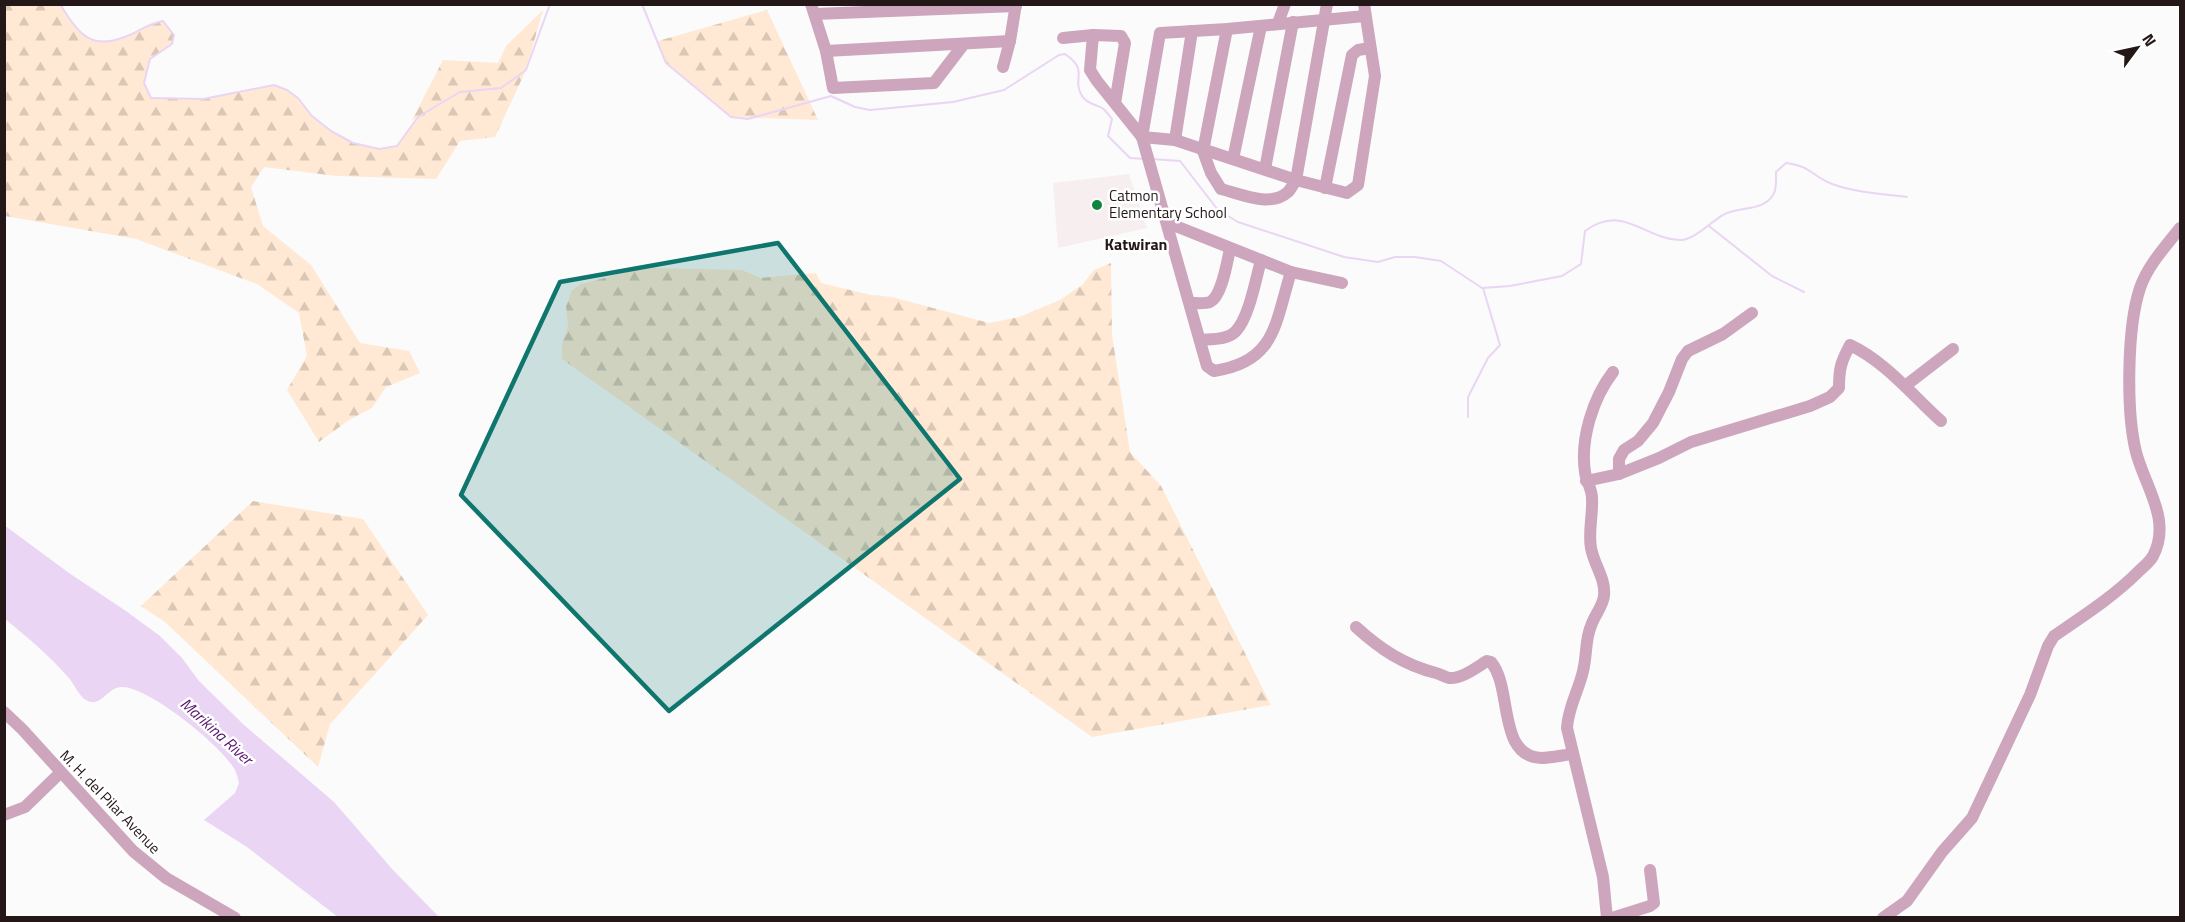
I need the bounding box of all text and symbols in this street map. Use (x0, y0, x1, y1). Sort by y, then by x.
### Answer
north arrow (2107, 18, 2167, 78)
text: N (2136, 29, 2163, 51)
place label: Catmon Elementary School (1109, 184, 1227, 224)
marker: Catmon Elementary School (1090, 198, 1104, 212)
district label: Katwiran (1105, 232, 1167, 256)
water label: Marikina River (175, 692, 260, 771)
street label: M. H. del Pilar Avenue (55, 745, 166, 859)

